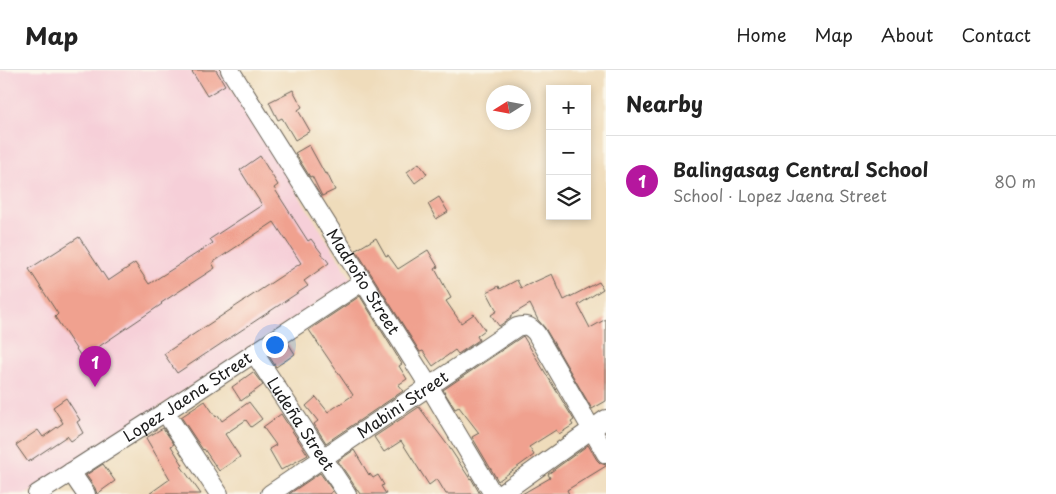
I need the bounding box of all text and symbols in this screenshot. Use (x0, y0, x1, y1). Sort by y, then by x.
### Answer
text: Map (25, 17, 78, 53)
text: Home (736, 21, 786, 48)
text: Map (814, 21, 853, 48)
text: About (881, 21, 933, 48)
text: Contact (961, 21, 1031, 48)
north arrow (486, 85, 531, 130)
map controls (546, 85, 591, 220)
button: + (546, 85, 591, 130)
text: Nearby (626, 87, 703, 119)
button: − (546, 130, 591, 175)
text: Balingasag Central School (673, 155, 928, 183)
text: 1 (638, 169, 646, 193)
text: 80 m (994, 169, 1036, 193)
button: layers (546, 175, 591, 220)
text: School · Lopez Jaena Street (673, 183, 887, 207)
street label: Madroño Street (322, 223, 407, 339)
your location (262, 332, 288, 358)
street label: Lopez Jaena Street (118, 345, 256, 447)
pin: 1 (79, 346, 111, 387)
street label: Mabini Street (352, 364, 453, 443)
street label: Ludeña Street (262, 372, 342, 475)

